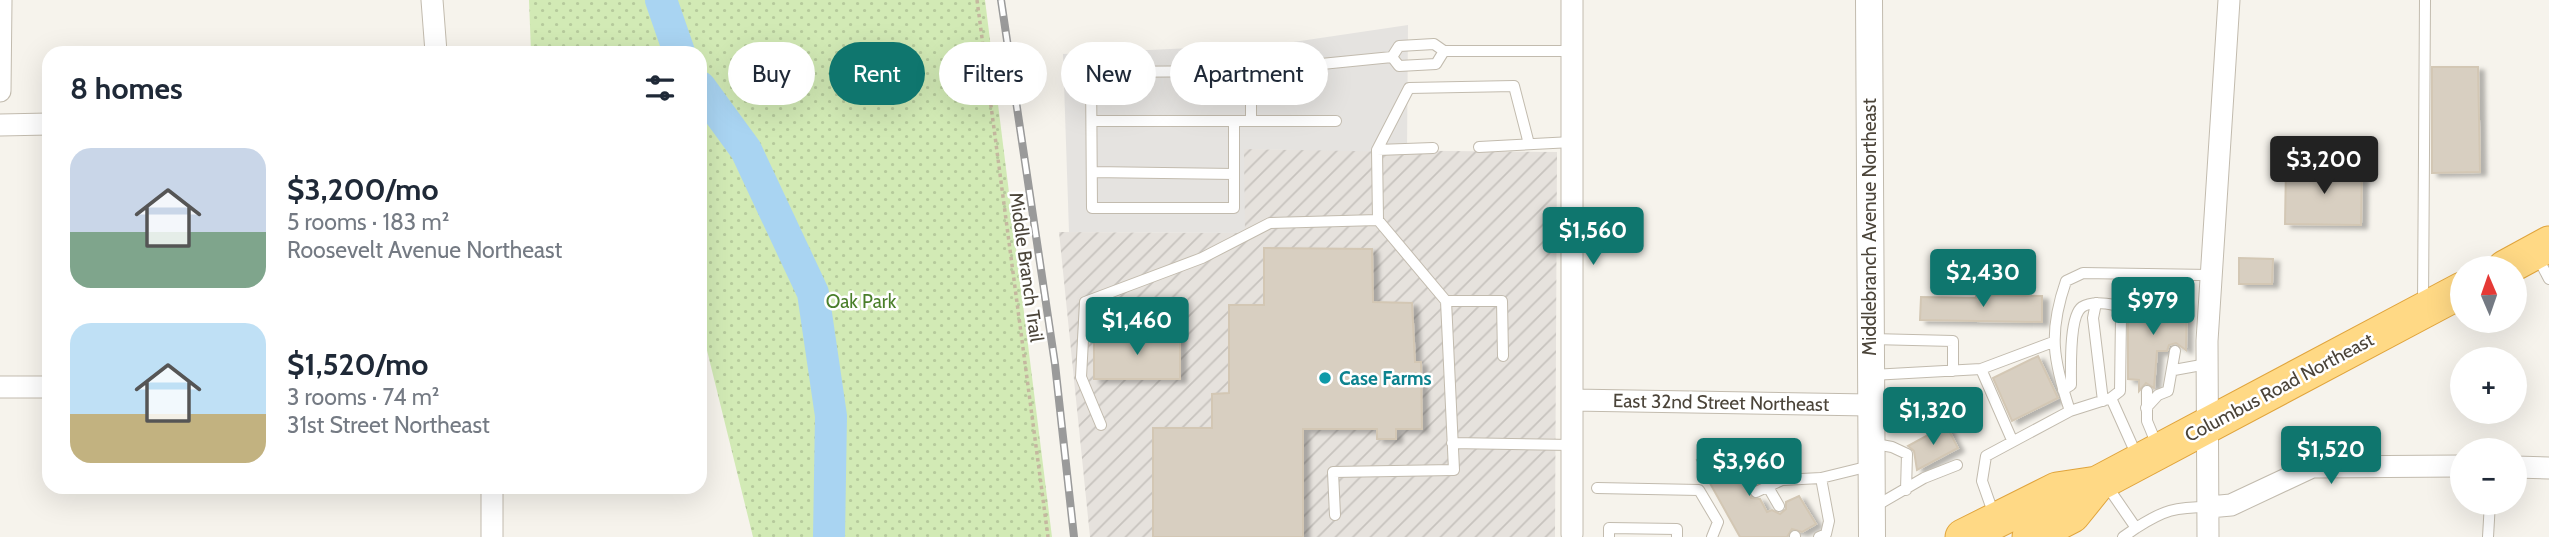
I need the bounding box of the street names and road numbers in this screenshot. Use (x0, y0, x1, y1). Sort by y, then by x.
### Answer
street label: Middlebranch Avenue Northeast (1858, 98, 1881, 356)
street label: Middle Branch Trail (1005, 191, 1048, 344)
street label: Columbus Road Northeast (2181, 328, 2378, 447)
street label: East 32nd Street Northeast (1613, 389, 1830, 416)

